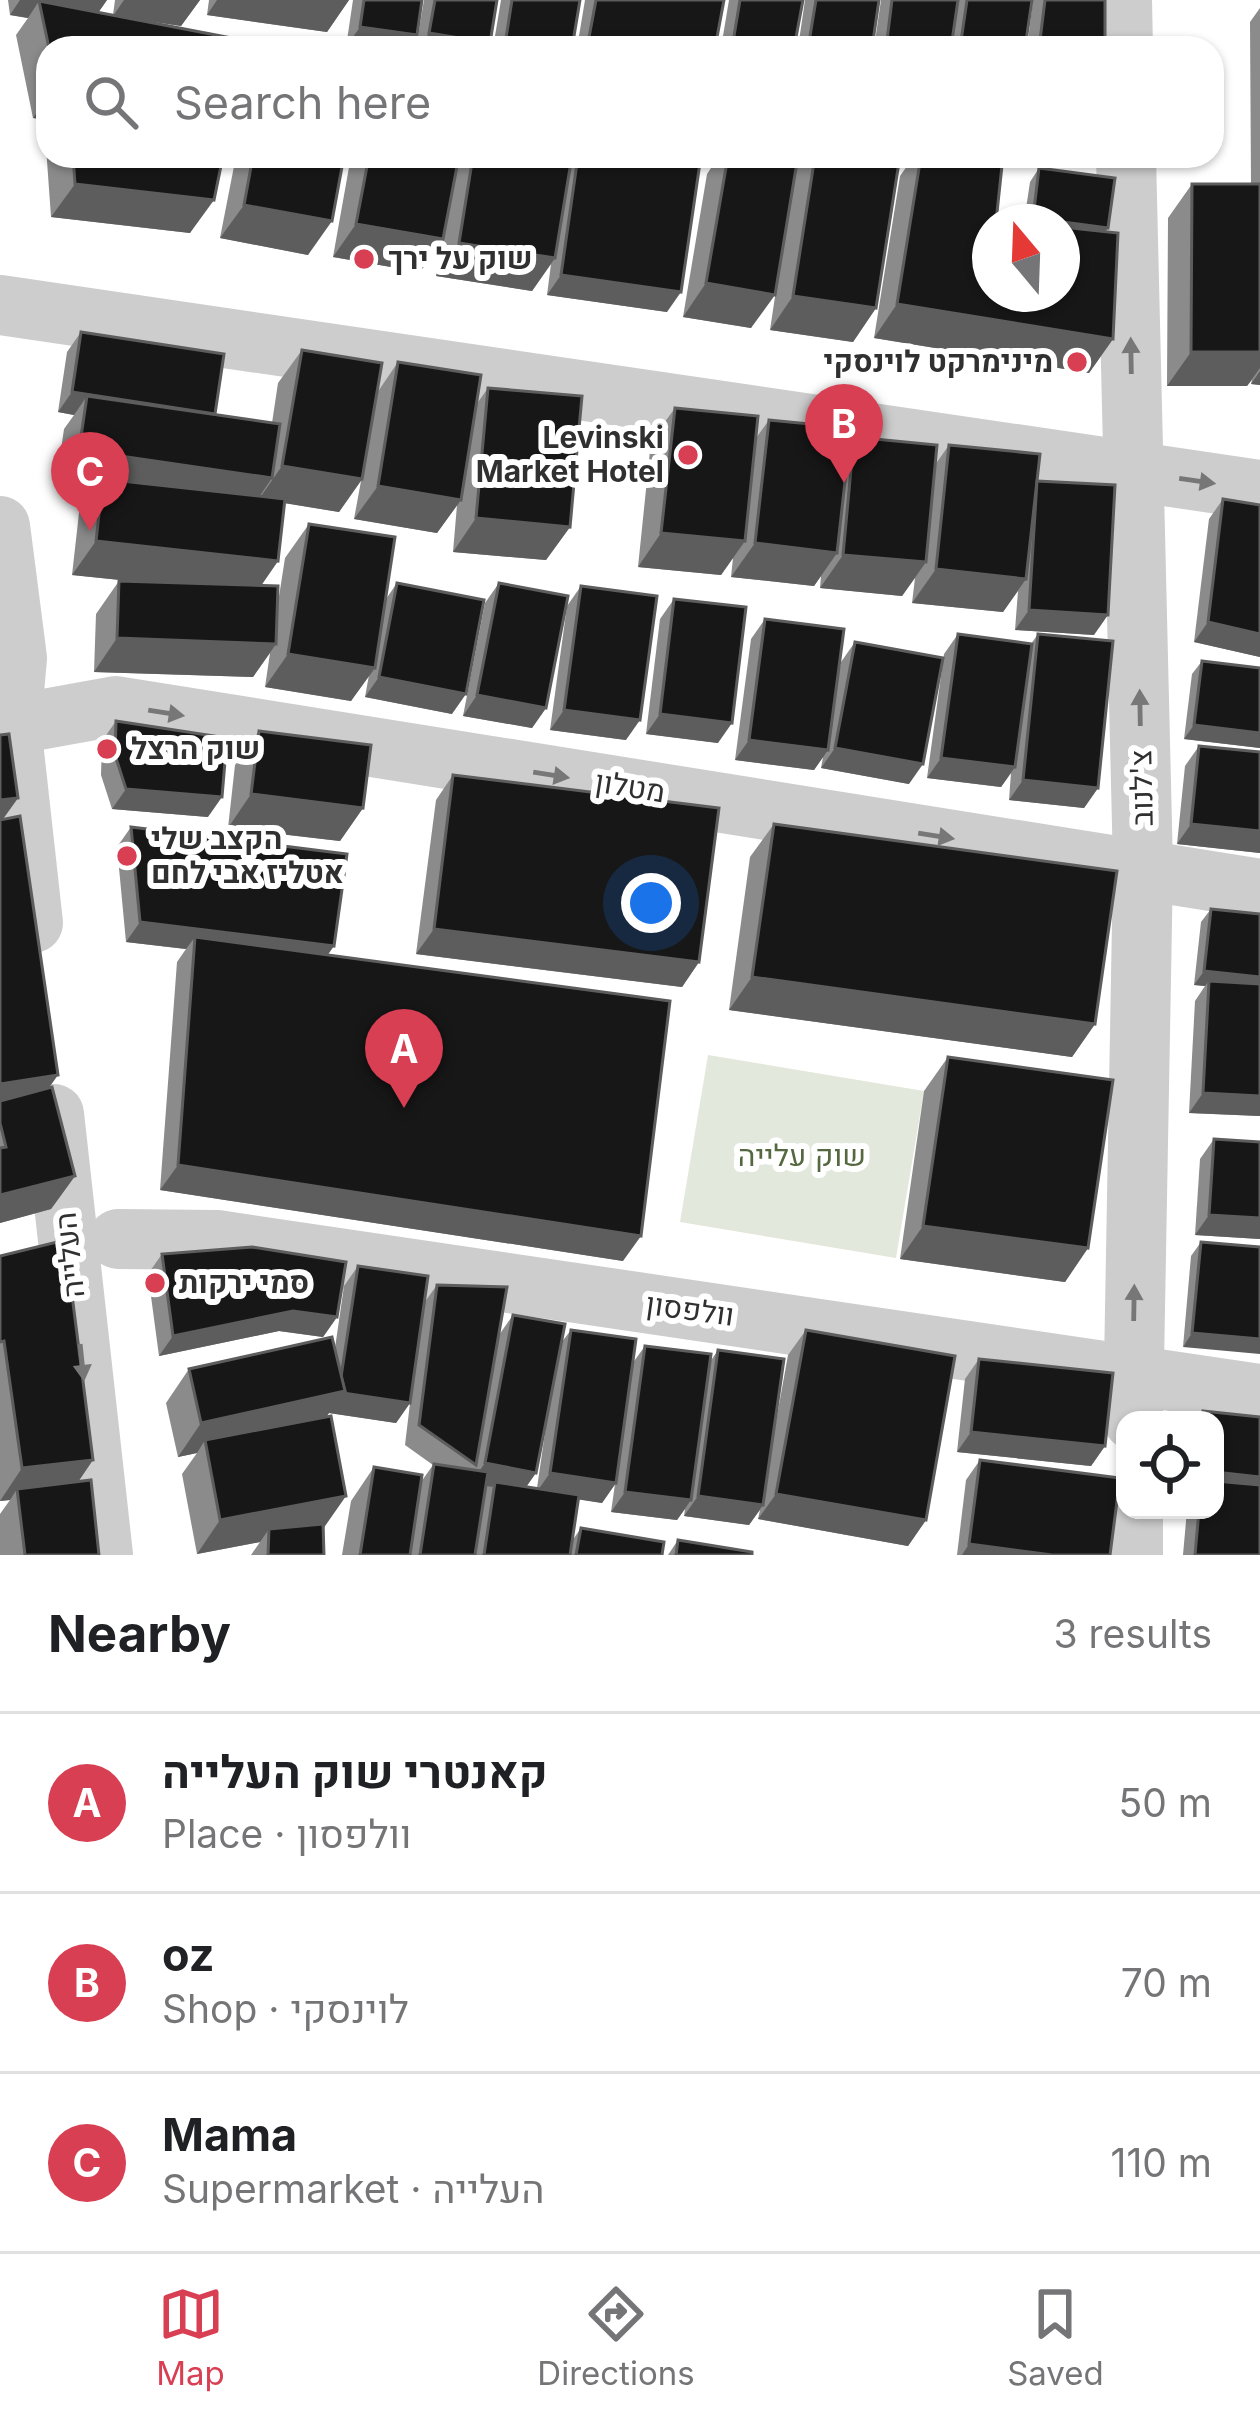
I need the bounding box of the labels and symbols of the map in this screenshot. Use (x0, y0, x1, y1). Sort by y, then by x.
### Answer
north arrow (972, 204, 1080, 312)
place label: שוק על ירך (388, 240, 533, 276)
marker: שוק על ירך (351, 246, 377, 272)
one-way arrow (1121, 336, 1140, 374)
place label: מינימרקט לוינסקי (823, 343, 1053, 379)
marker: מינימרקט לוינסקי (1064, 349, 1090, 375)
pin: B (805, 384, 883, 483)
place label: Levinski Market Hotel (476, 419, 664, 489)
pin: C (51, 432, 129, 531)
marker: Levinski Market Hotel (675, 442, 701, 468)
one-way arrow (1179, 472, 1217, 491)
one-way arrow (1130, 688, 1149, 726)
one-way arrow (147, 705, 185, 723)
place label: שוק הרצל (131, 730, 260, 766)
marker: שוק הרצל (94, 736, 120, 762)
street label: צ'לנוב (1122, 750, 1160, 826)
street label: מטלון (593, 763, 668, 809)
one-way arrow (533, 765, 570, 784)
place label: הקצב שלי אטליז אבי לחם (151, 820, 344, 890)
one-way arrow (918, 827, 955, 846)
marker: הקצב שלי אטליז אבי לחם (114, 843, 140, 869)
your location (621, 873, 681, 933)
pin: A (365, 1009, 443, 1108)
park label: שוק עלייה (738, 1137, 866, 1173)
street label: העלייה (47, 1210, 91, 1300)
place label: סמי ירקות (179, 1264, 309, 1300)
marker: סמי ירקות (142, 1270, 168, 1296)
one-way arrow (1125, 1283, 1144, 1321)
street label: וולפסון (644, 1285, 736, 1333)
one-way arrow (73, 1344, 92, 1381)

